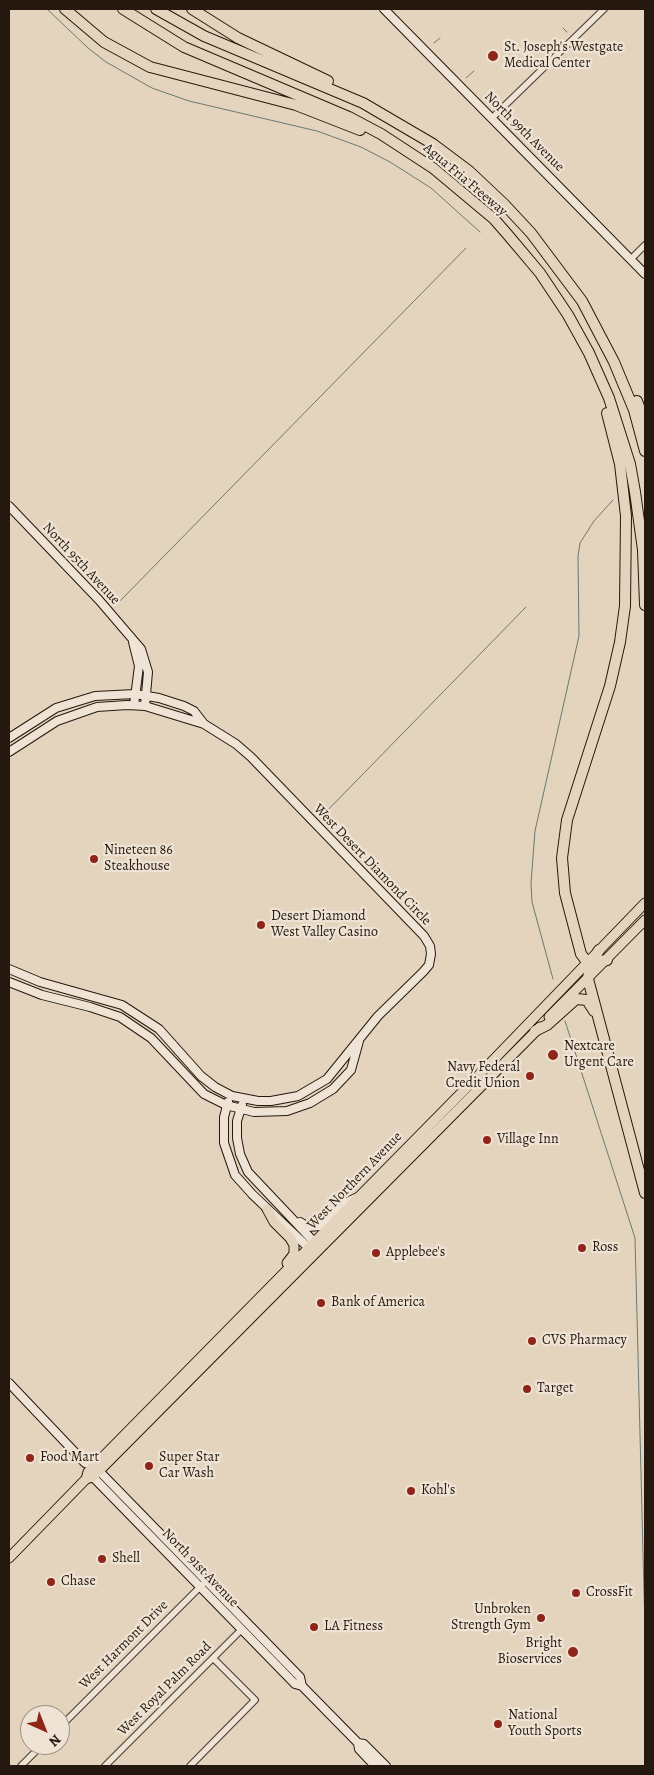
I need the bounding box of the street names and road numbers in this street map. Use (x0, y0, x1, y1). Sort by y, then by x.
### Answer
street label: North 99th Avenue (480, 88, 568, 176)
street label: Agua Fria Freeway (420, 140, 510, 220)
street label: North 95th Avenue (39, 520, 123, 608)
street label: West Desert Diamond Circle (310, 801, 434, 929)
street label: West Northern Avenue (304, 1129, 406, 1233)
street label: North 91st Avenue (158, 1525, 242, 1611)
street label: West Harmont Drive (76, 1597, 172, 1693)
street label: West Royal Palm Road (115, 1639, 215, 1739)

